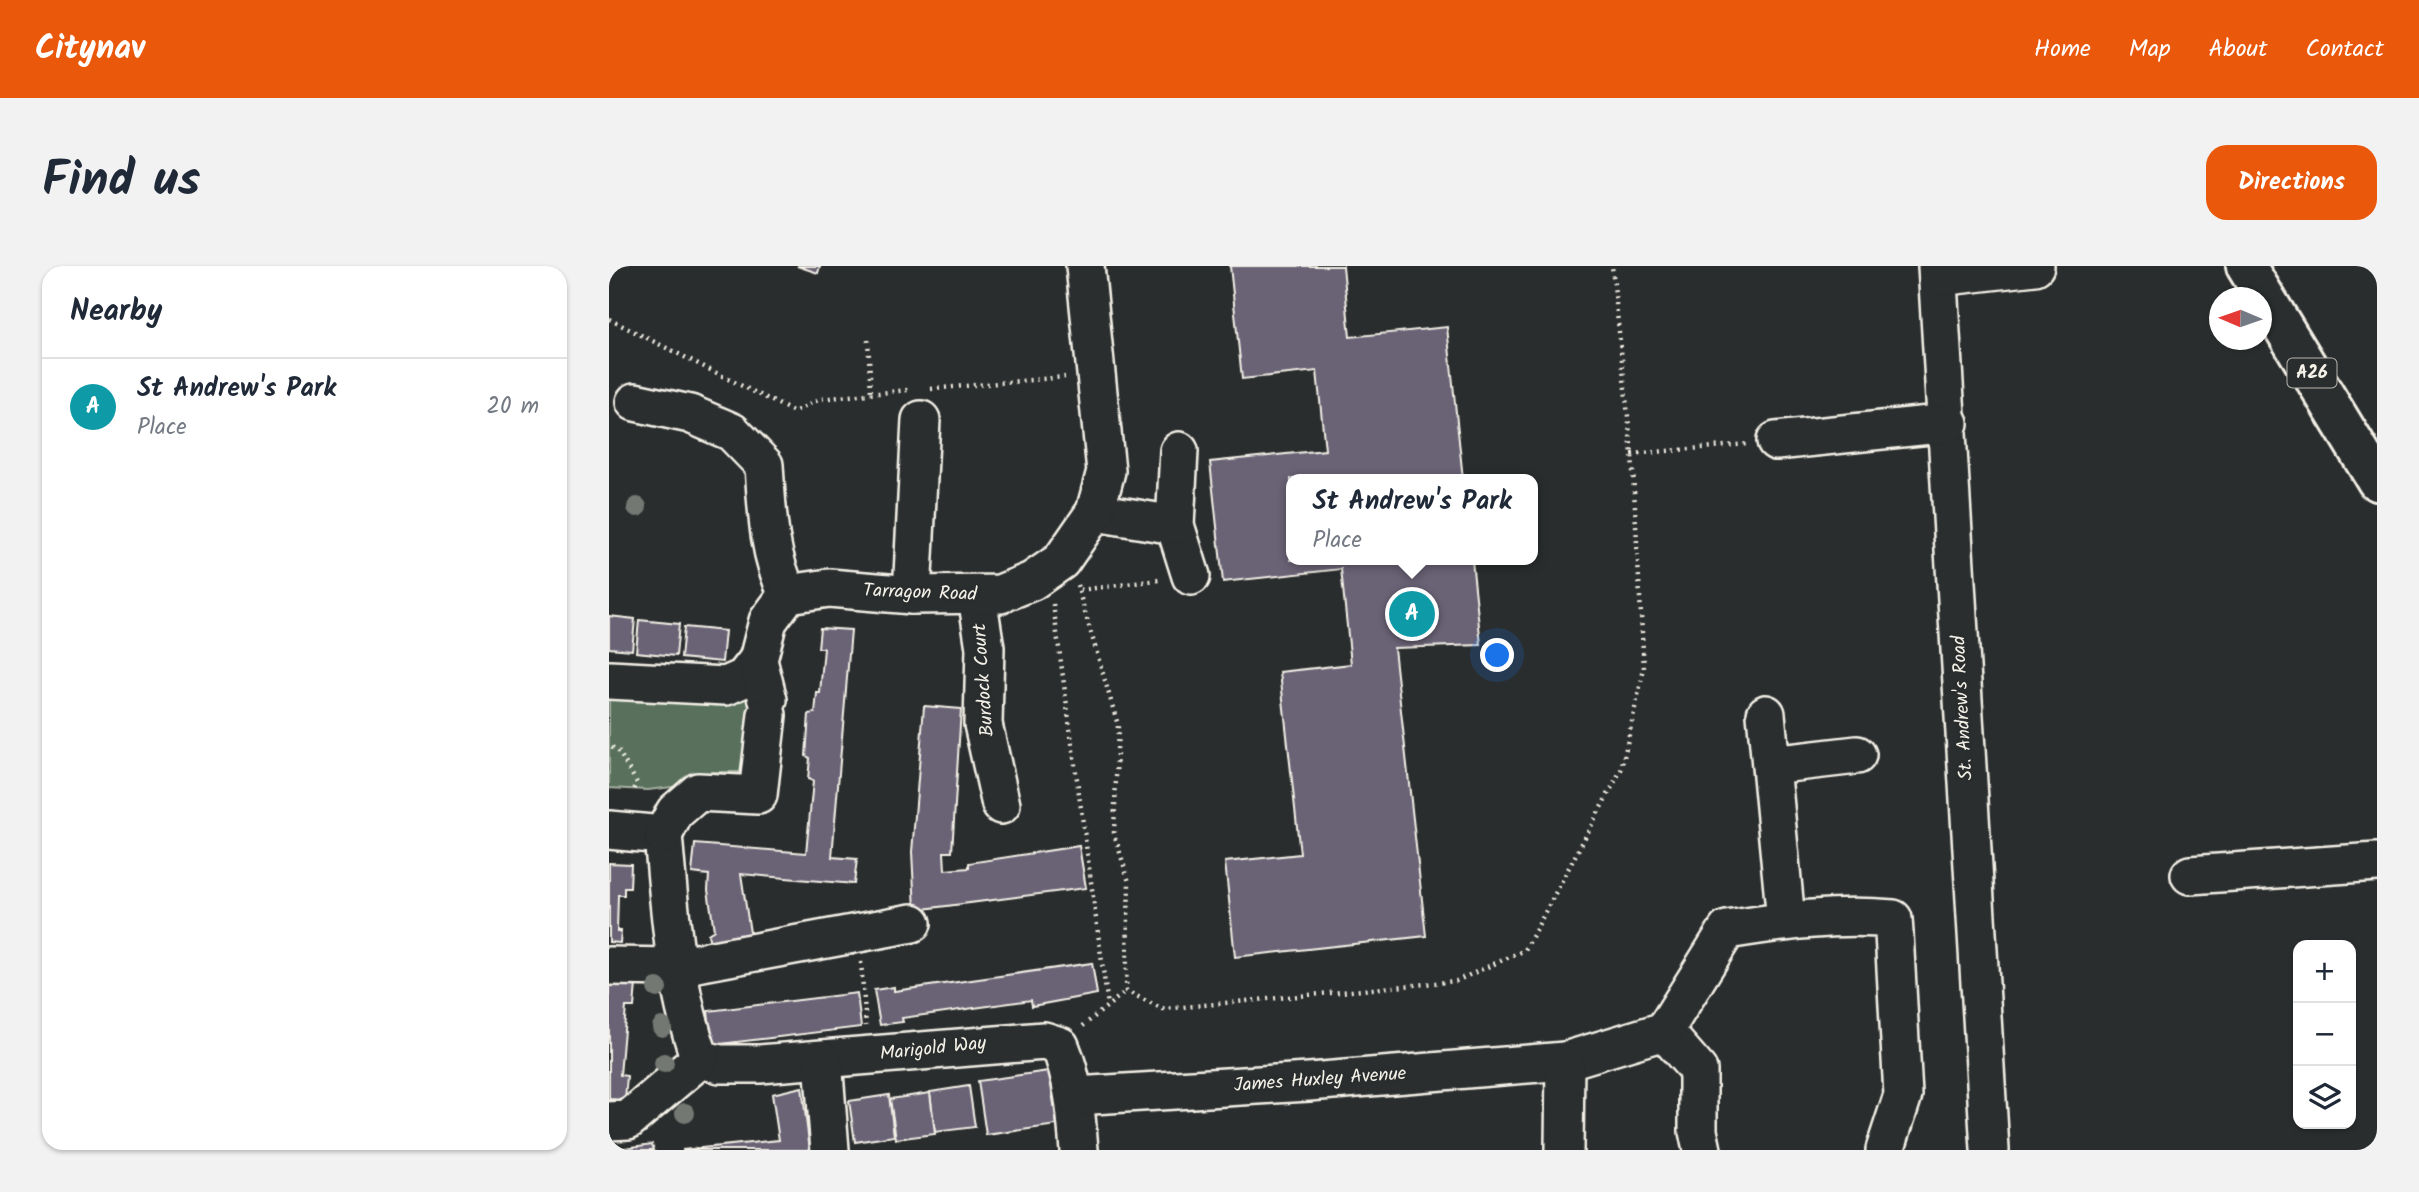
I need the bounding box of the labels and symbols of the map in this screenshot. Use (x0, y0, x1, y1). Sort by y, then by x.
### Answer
north arrow (2209, 287, 2272, 350)
road number: A26 (2287, 358, 2337, 388)
street label: Tarragon Road (862, 576, 978, 610)
pin: A (1389, 588, 1435, 640)
street label: Burdock Court (965, 622, 1003, 738)
street label: St. Andrew's Road (1944, 634, 1982, 781)
your location (1480, 638, 1514, 672)
street label: Marigold Way (878, 1028, 989, 1069)
street label: James Huxley Avenue (1233, 1059, 1408, 1101)

